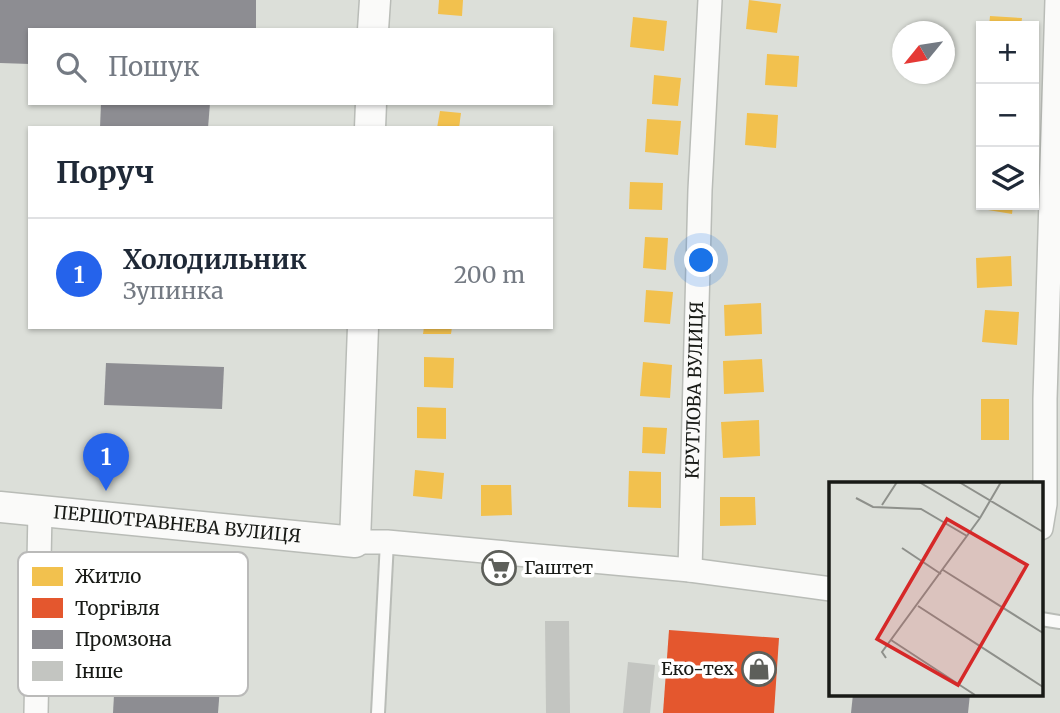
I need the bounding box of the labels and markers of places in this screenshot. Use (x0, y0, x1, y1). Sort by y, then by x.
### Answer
pin: 1 (83, 433, 129, 491)
supermarket icon: Гаштет (480, 549, 518, 587)
place label: Гаштет (524, 556, 593, 579)
shop icon: Еко-тех (740, 650, 778, 688)
place label: Еко-тех (661, 657, 734, 680)

